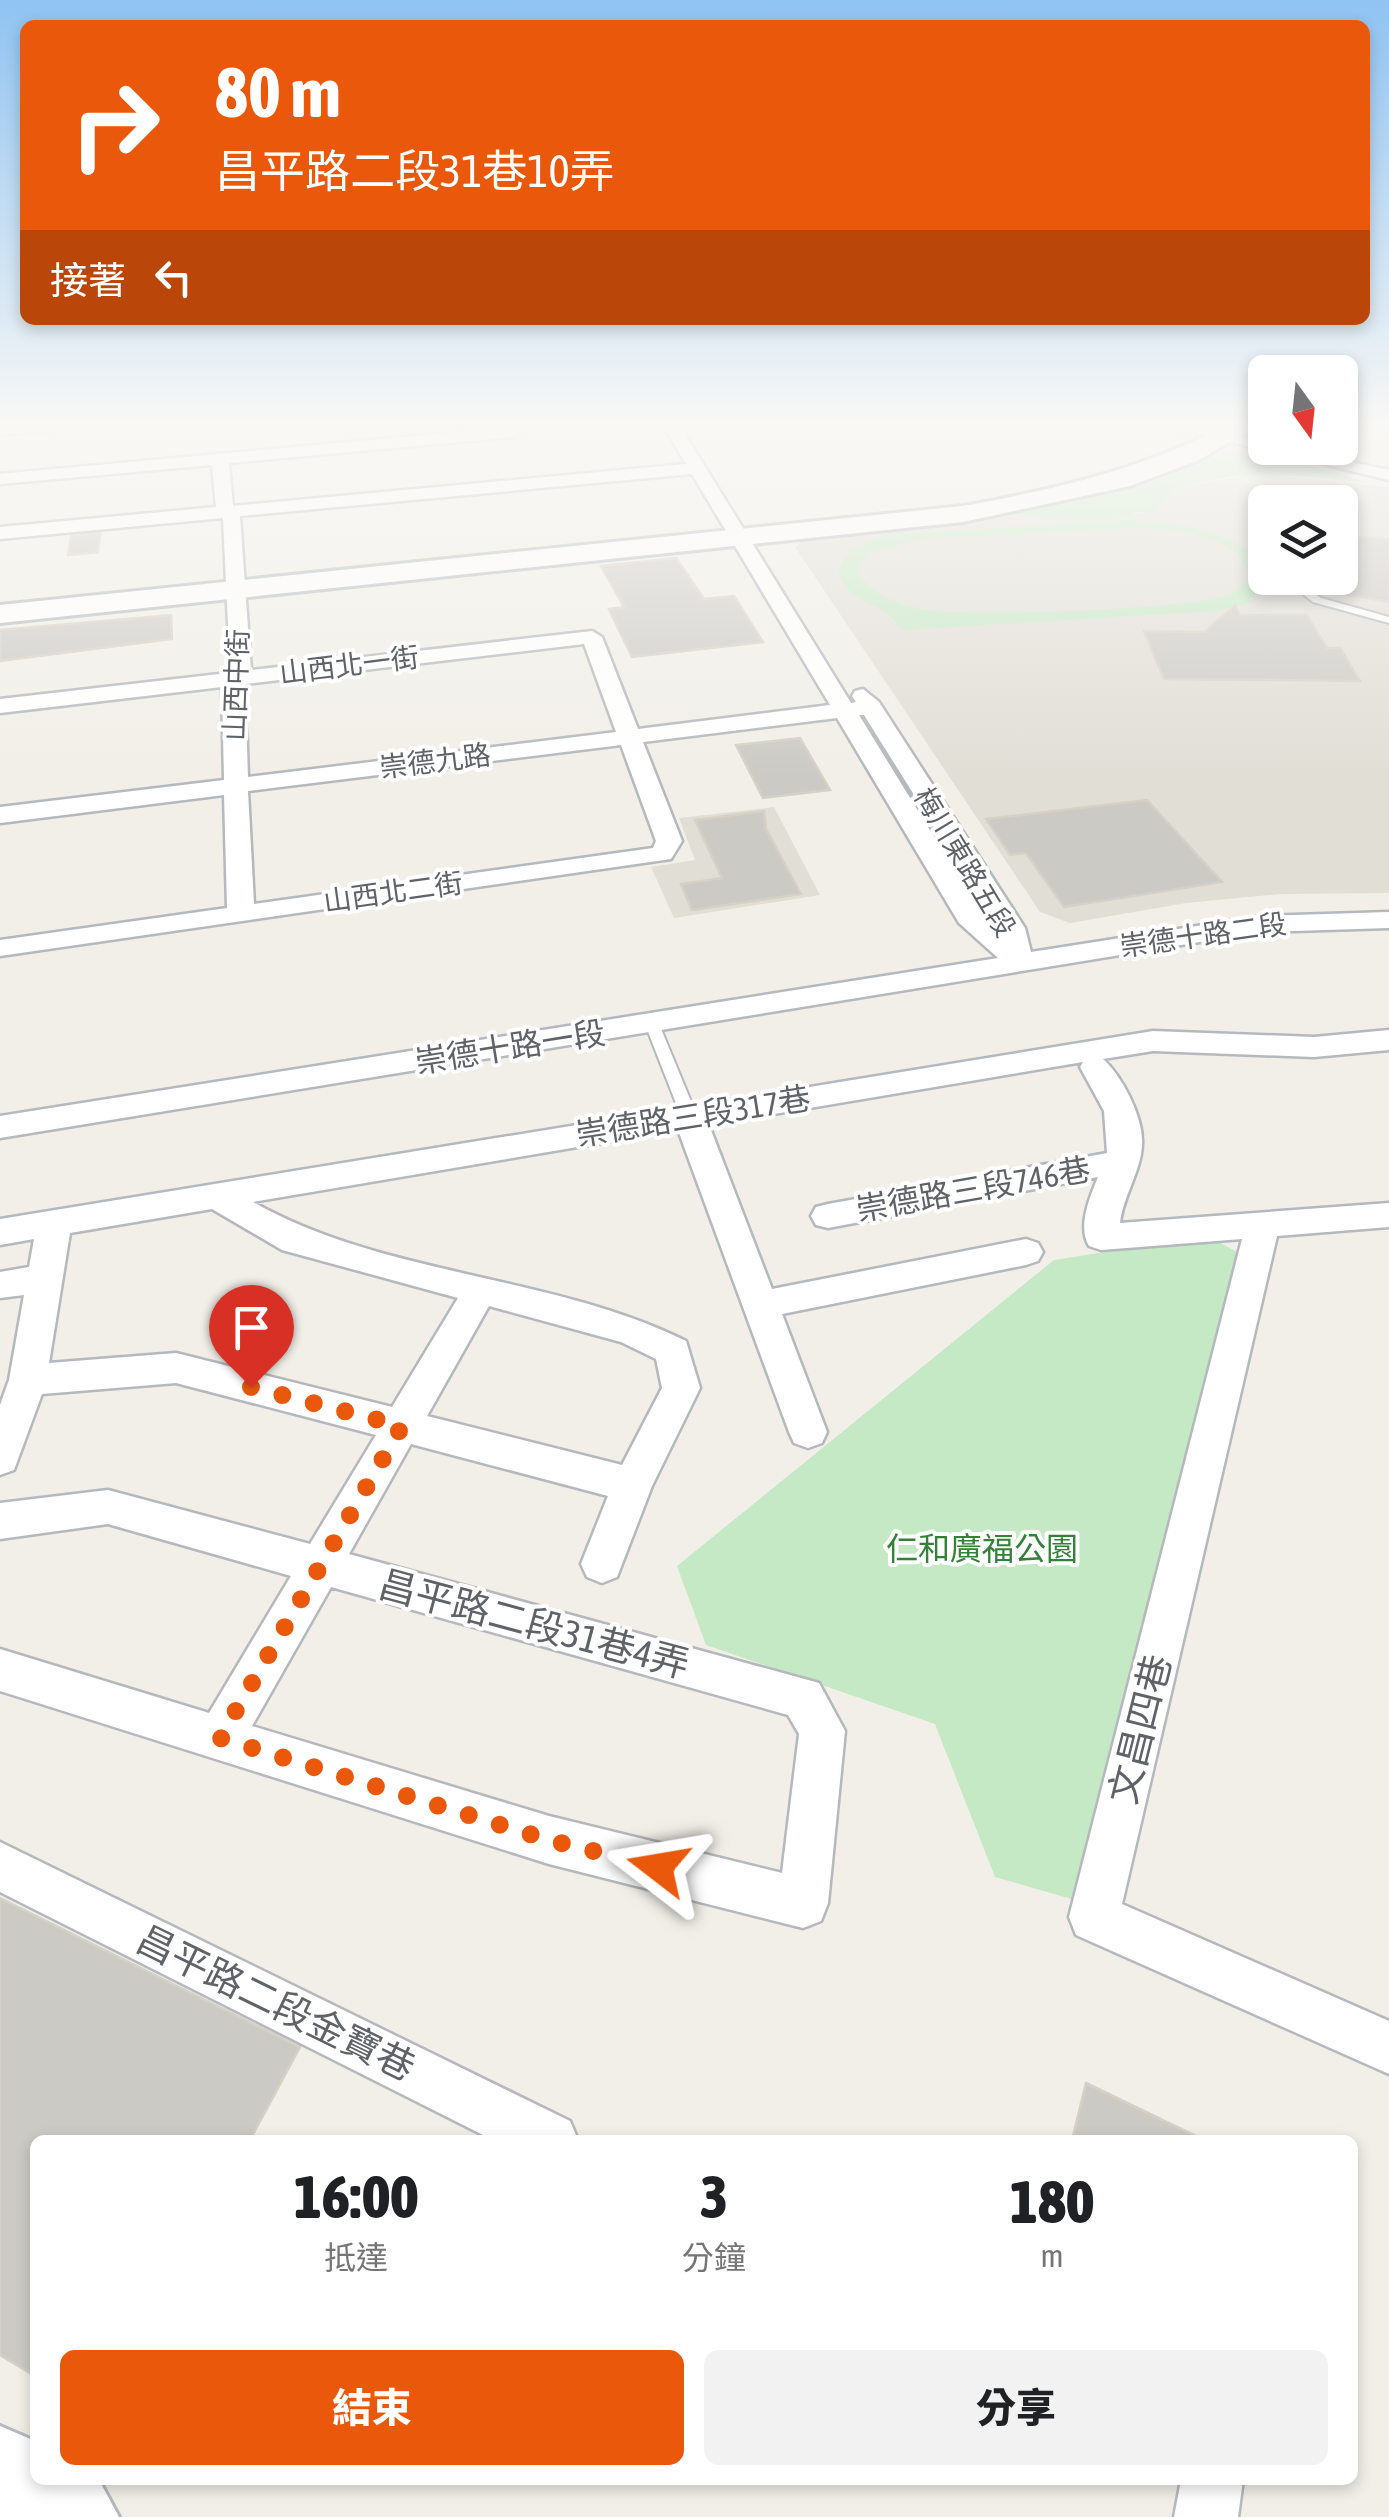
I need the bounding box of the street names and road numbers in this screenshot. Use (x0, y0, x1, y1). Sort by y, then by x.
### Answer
street label: 山西中街 (218, 628, 254, 742)
street label: 山西北一街 (278, 641, 420, 689)
street label: 崇德九路 (377, 738, 493, 784)
street label: 梅川東路五段 (908, 782, 1022, 942)
street label: 山西北二街 (321, 866, 465, 918)
street label: 崇德十路二段 (1118, 907, 1288, 963)
street label: 崇德十路一段 (412, 1014, 608, 1080)
street label: 崇德路三段317巷 (573, 1079, 813, 1153)
street label: 崇德路三段746巷 (853, 1150, 1093, 1228)
street label: 昌平路二段31巷4弄 (374, 1562, 694, 1686)
street label: 文昌四巷 (1101, 1650, 1179, 1808)
street label: 昌平路二段金寶巷 (130, 1917, 422, 2089)

